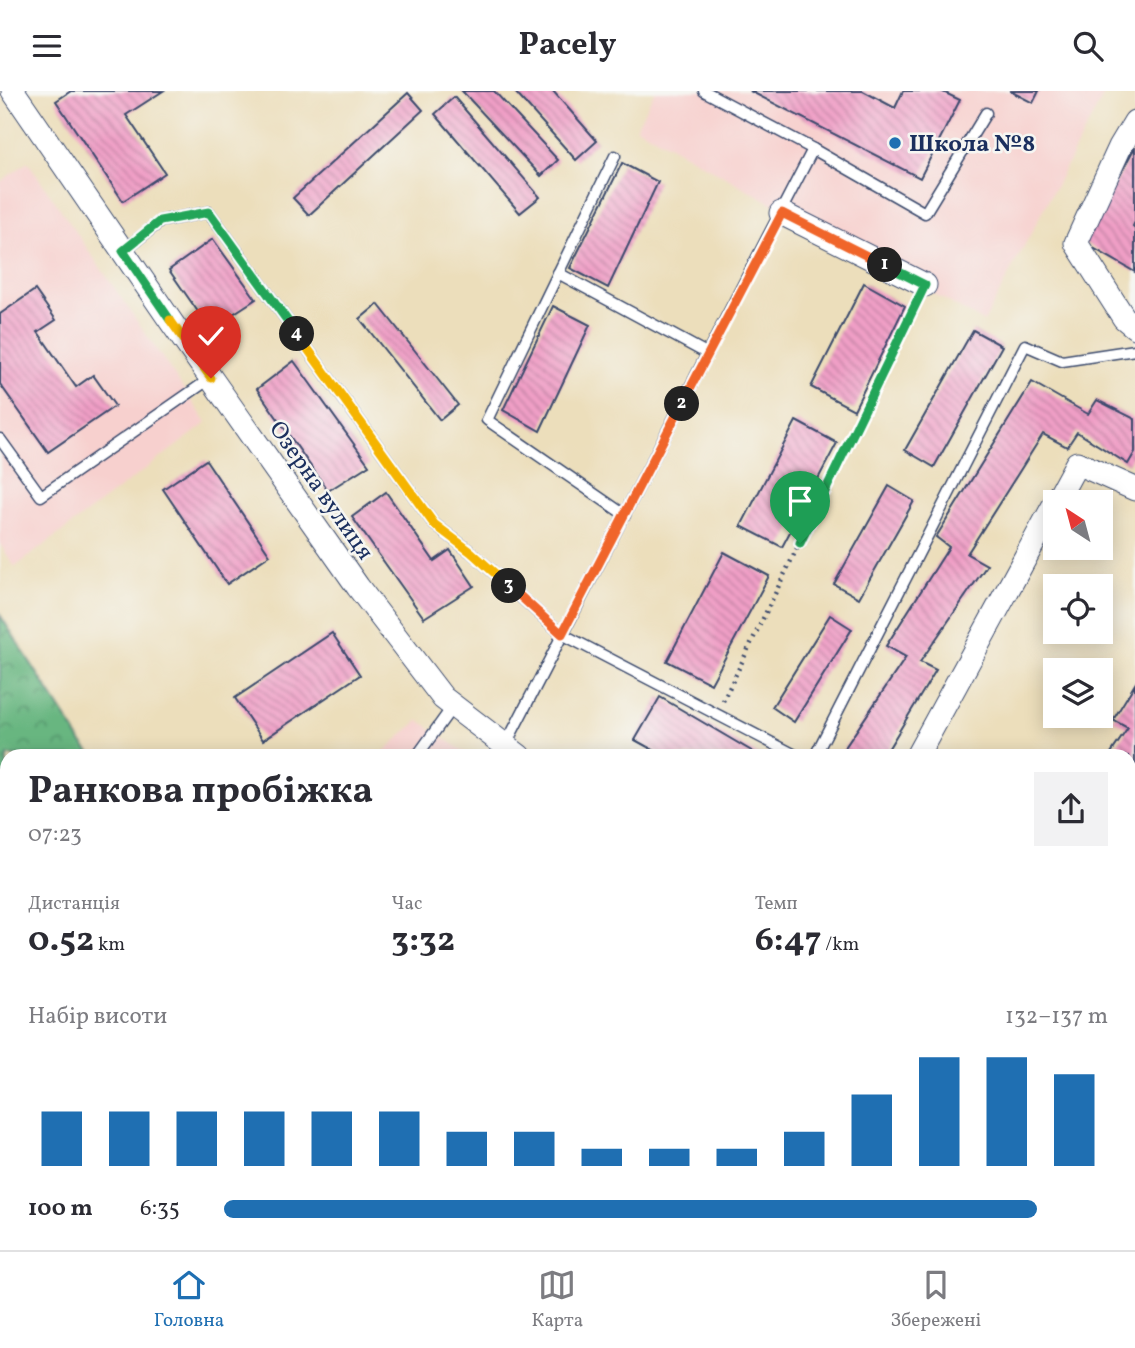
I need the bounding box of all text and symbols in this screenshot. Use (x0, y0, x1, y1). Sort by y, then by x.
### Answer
text: Pacely (518, 24, 617, 68)
icon: menu (28, 27, 66, 65)
icon: search (1069, 27, 1107, 65)
place label: Школа №8 (909, 128, 1035, 162)
marker: Школа №8 (887, 135, 903, 151)
pin: 1 (868, 247, 903, 283)
text: 1 (881, 251, 888, 277)
pin (181, 306, 241, 378)
icon: check (192, 317, 230, 355)
pin: 4 (280, 317, 314, 351)
text: 4 (291, 320, 302, 346)
pin: 2 (664, 387, 700, 421)
text: 2 (677, 390, 686, 416)
street label: Озерна вулиця (260, 415, 381, 568)
pin (770, 471, 830, 543)
icon: arrive (781, 482, 819, 520)
north arrow (1043, 490, 1113, 560)
map controls (1043, 490, 1113, 728)
pin: 3 (491, 568, 526, 603)
text: 3 (504, 572, 513, 598)
button: locate (1043, 574, 1113, 644)
button: layers (1043, 658, 1113, 728)
text: Ранкова пробіжка (28, 766, 373, 819)
button: share (1034, 772, 1108, 846)
text: 07:23 (28, 819, 82, 851)
text: Дистанція (28, 891, 120, 917)
text: Час (391, 891, 423, 917)
text: Темп (755, 891, 798, 917)
text: 0.52 (28, 917, 94, 965)
text: 3:32 (391, 917, 455, 965)
text: 6:47 (755, 917, 821, 965)
text: km (94, 932, 125, 958)
text: /km (821, 932, 859, 958)
text: Набір висоти (28, 1001, 167, 1033)
text: 132–137 m (1005, 1001, 1108, 1033)
text: 100 m (28, 1193, 93, 1225)
text: 6:35 (140, 1193, 180, 1225)
tab: Головна (154, 1266, 224, 1334)
tab: Карта (532, 1266, 583, 1334)
tab: Збережені (890, 1266, 981, 1334)

